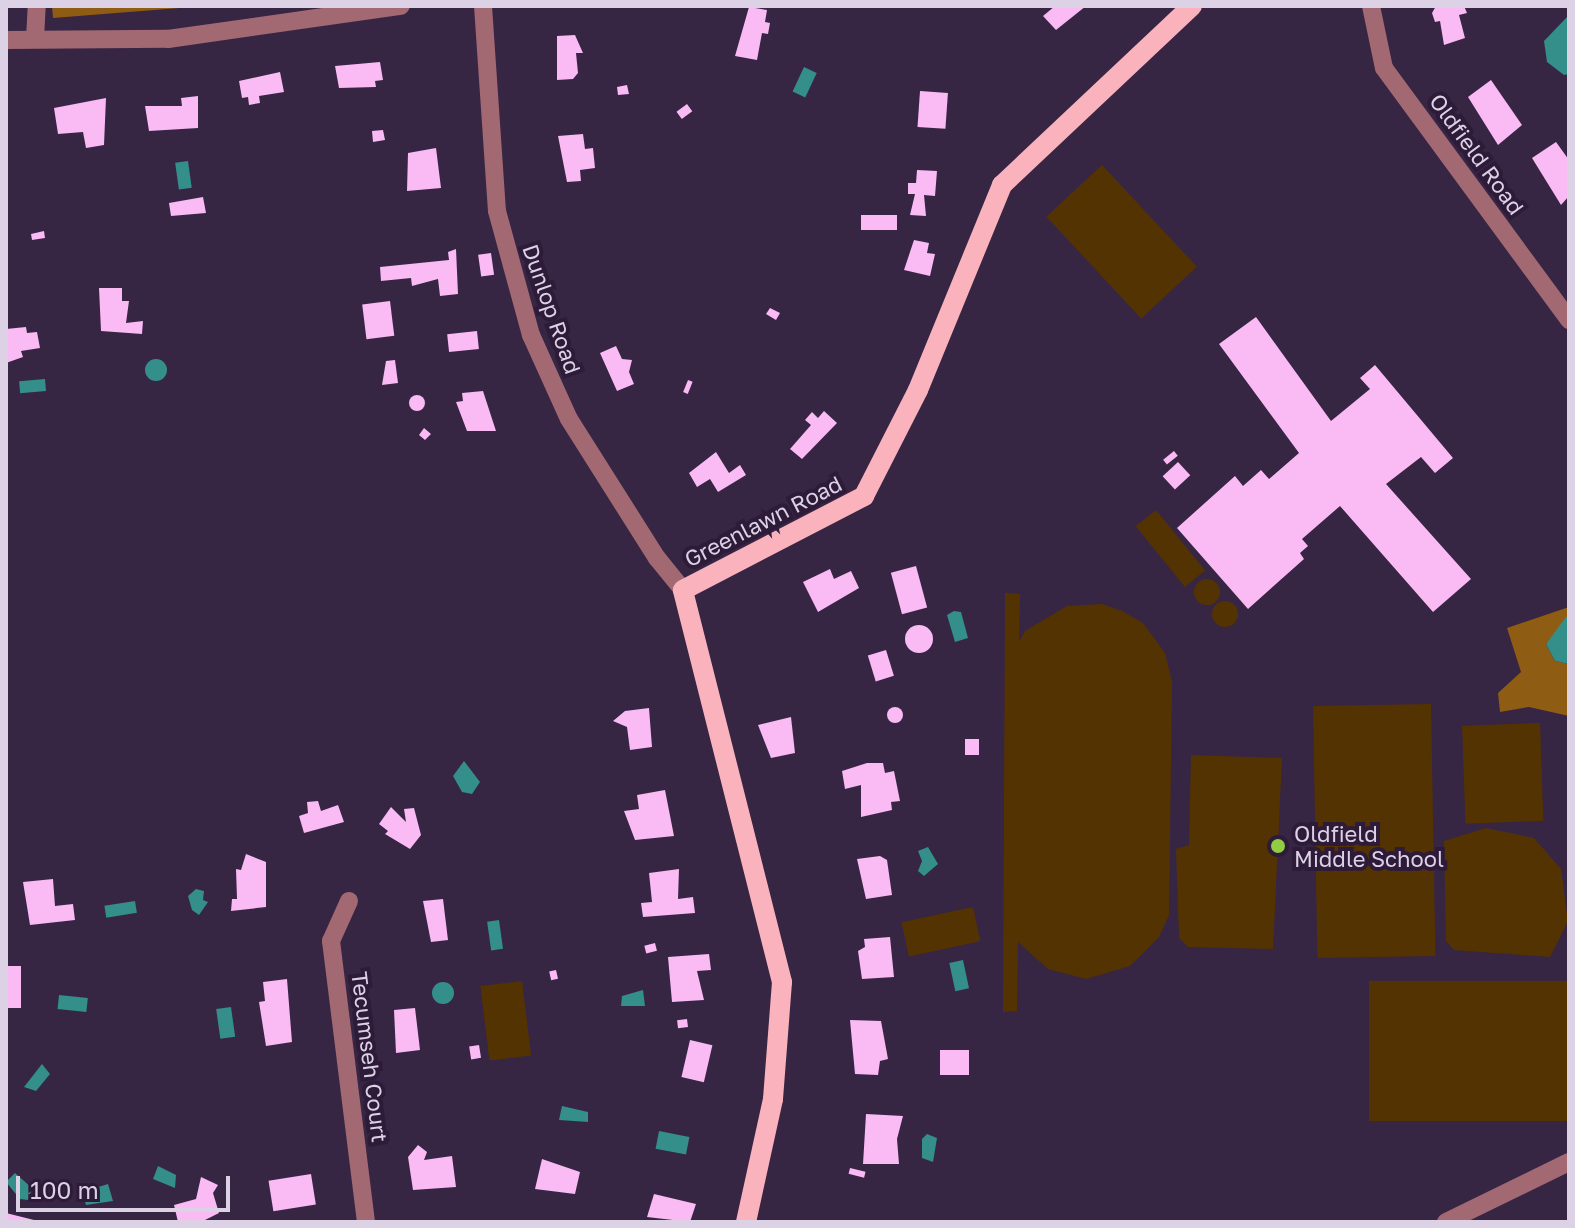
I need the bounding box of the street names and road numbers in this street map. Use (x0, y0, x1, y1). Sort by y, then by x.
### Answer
street label: Oldfield Road (1424, 88, 1530, 220)
street label: Dunlop Road (518, 241, 586, 377)
street label: Greenlawn Road (680, 470, 846, 572)
street label: Tecumseh Court (346, 970, 394, 1144)

